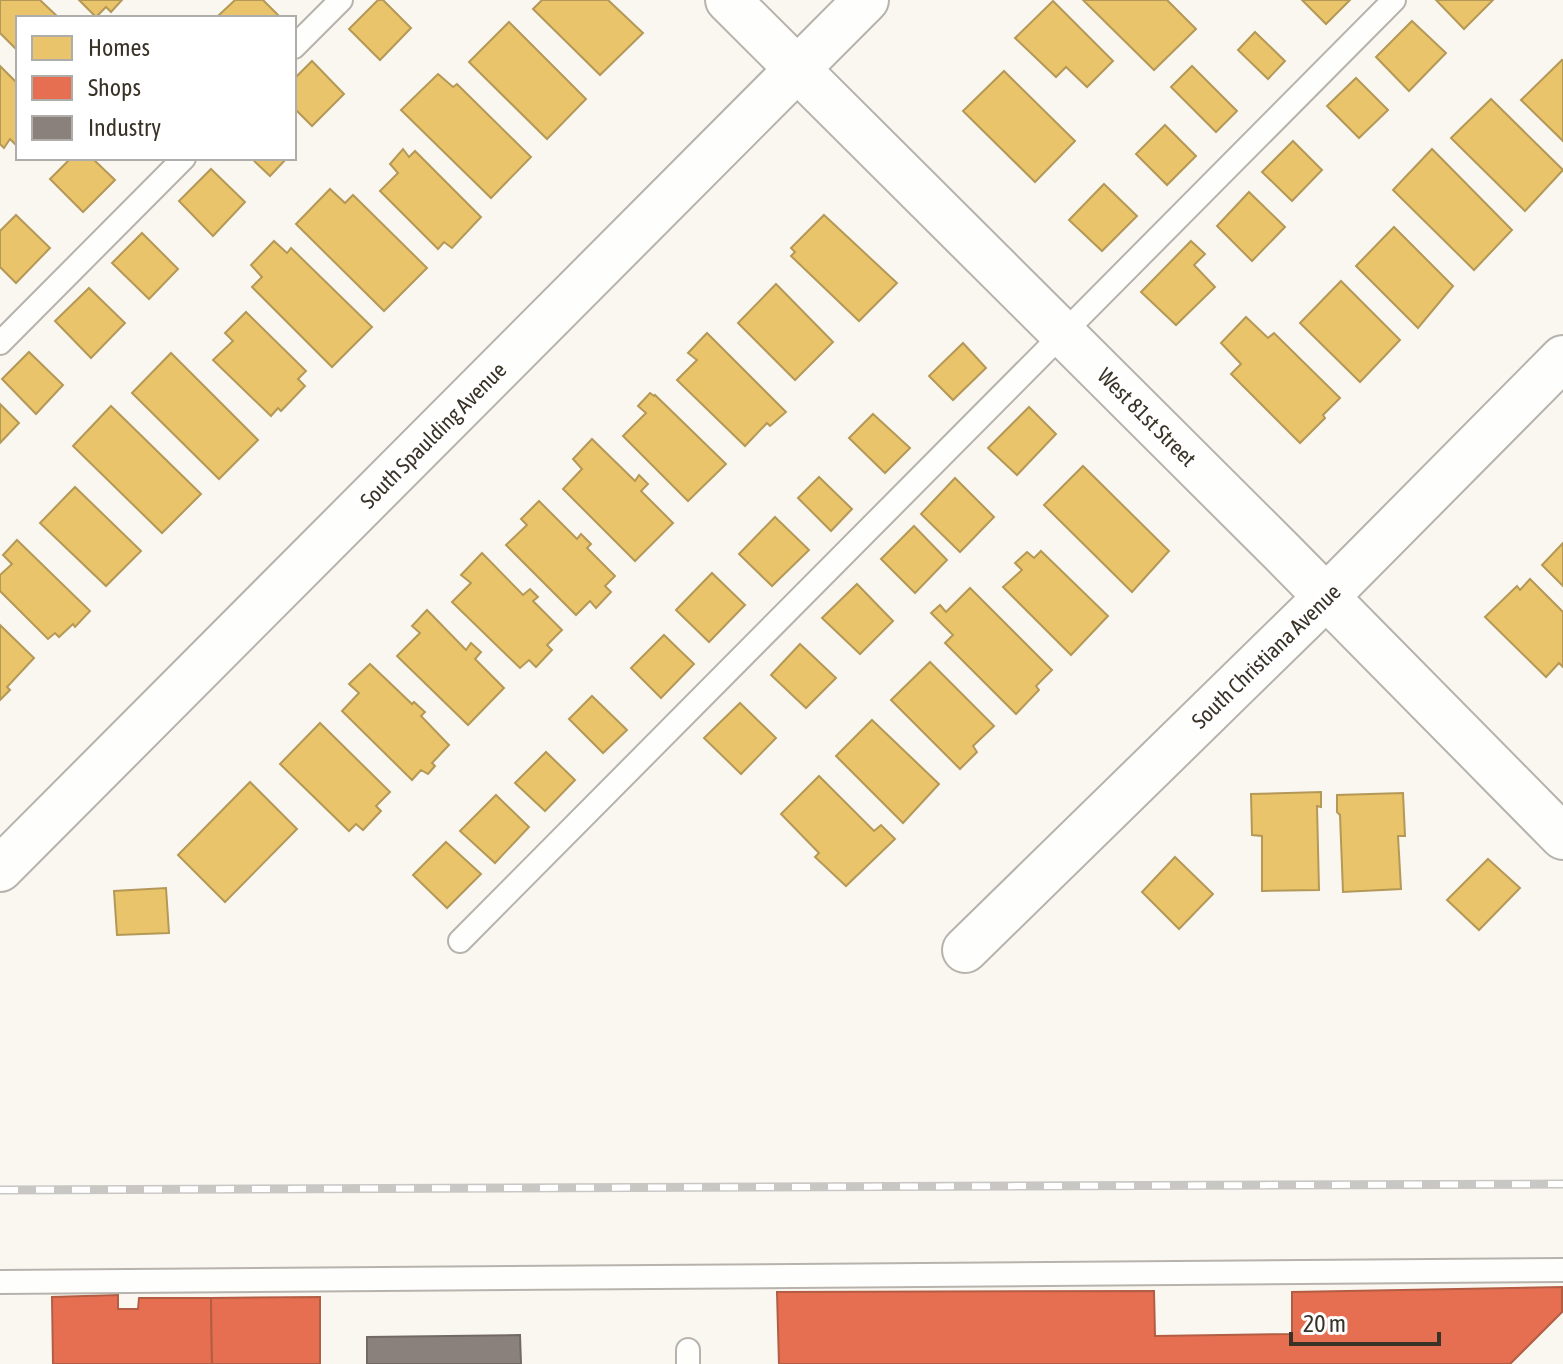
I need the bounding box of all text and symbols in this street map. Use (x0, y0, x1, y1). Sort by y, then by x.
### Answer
legend (16, 16, 296, 160)
text: Homes (88, 34, 150, 61)
text: Shops (88, 74, 141, 101)
text: Industry (88, 114, 161, 141)
street label: South Spaulding Avenue (355, 357, 511, 513)
street label: West 81st Street (1092, 362, 1202, 472)
street label: South Christiana Avenue (1186, 578, 1346, 734)
scale bar (1291, 1296, 1439, 1346)
text: 20 m (1303, 1310, 1346, 1337)

